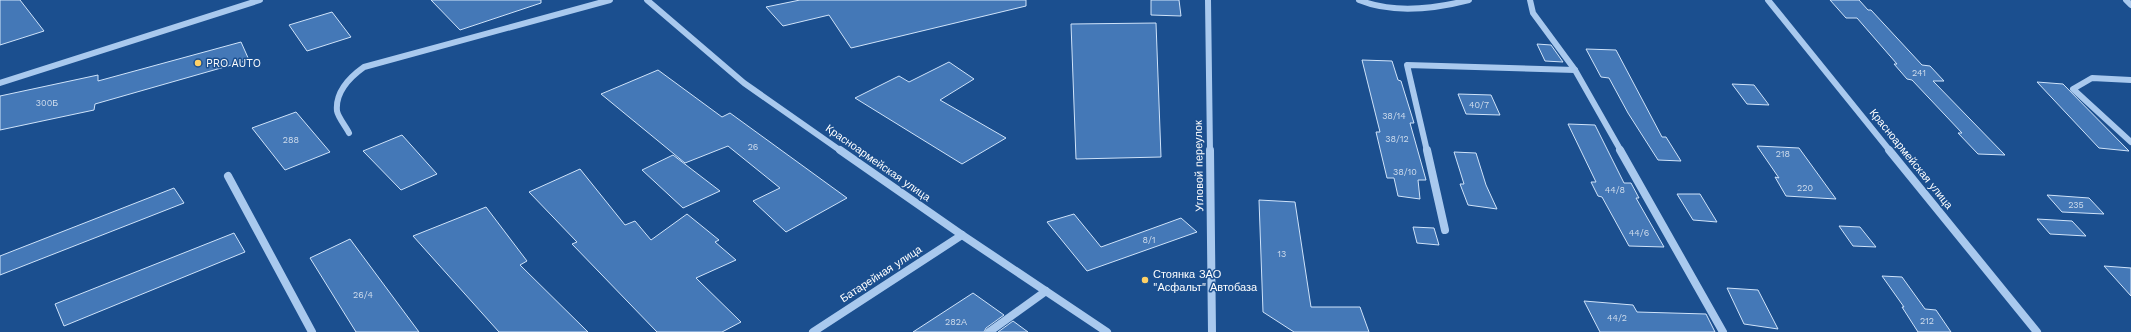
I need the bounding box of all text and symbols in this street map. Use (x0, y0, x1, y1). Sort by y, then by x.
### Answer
place label: PRO AUTO (206, 57, 261, 70)
marker: PRO AUTO (193, 58, 203, 68)
house number: 241 (1912, 68, 1926, 78)
house number: 300Б (36, 98, 58, 108)
house number: 40/7 (1469, 100, 1489, 110)
street label: Красноармейская улица (1867, 106, 1956, 212)
house number: 38/14 (1382, 111, 1406, 121)
street label: Угловой переулок (1192, 120, 1206, 212)
street label: Красноармейская улица (823, 122, 934, 205)
house number: 38/12 (1385, 134, 1409, 144)
house number: 288 (283, 135, 299, 145)
house number: 26 (748, 142, 758, 152)
house number: 218 (1776, 149, 1790, 159)
house number: 38/10 (1393, 167, 1417, 177)
house number: 220 (1797, 183, 1813, 193)
house number: 44/8 (1605, 185, 1625, 195)
house number: 235 (2068, 200, 2084, 210)
house number: 44/6 (1629, 228, 1649, 238)
house number: 8/1 (1143, 235, 1156, 245)
street label: Батарейная улица (838, 242, 925, 305)
house number: 13 (1278, 249, 1286, 259)
place label: Стоянка ЗАО "Асфальт" Автобаза (1153, 268, 1258, 294)
marker: Стоянка ЗАО "Асфальт" Автобаза (1140, 275, 1150, 285)
house number: 26/4 (353, 290, 373, 300)
house number: 44/2 (1607, 313, 1627, 323)
house number: 212 (1920, 316, 1934, 326)
house number: 282А (945, 317, 967, 327)

